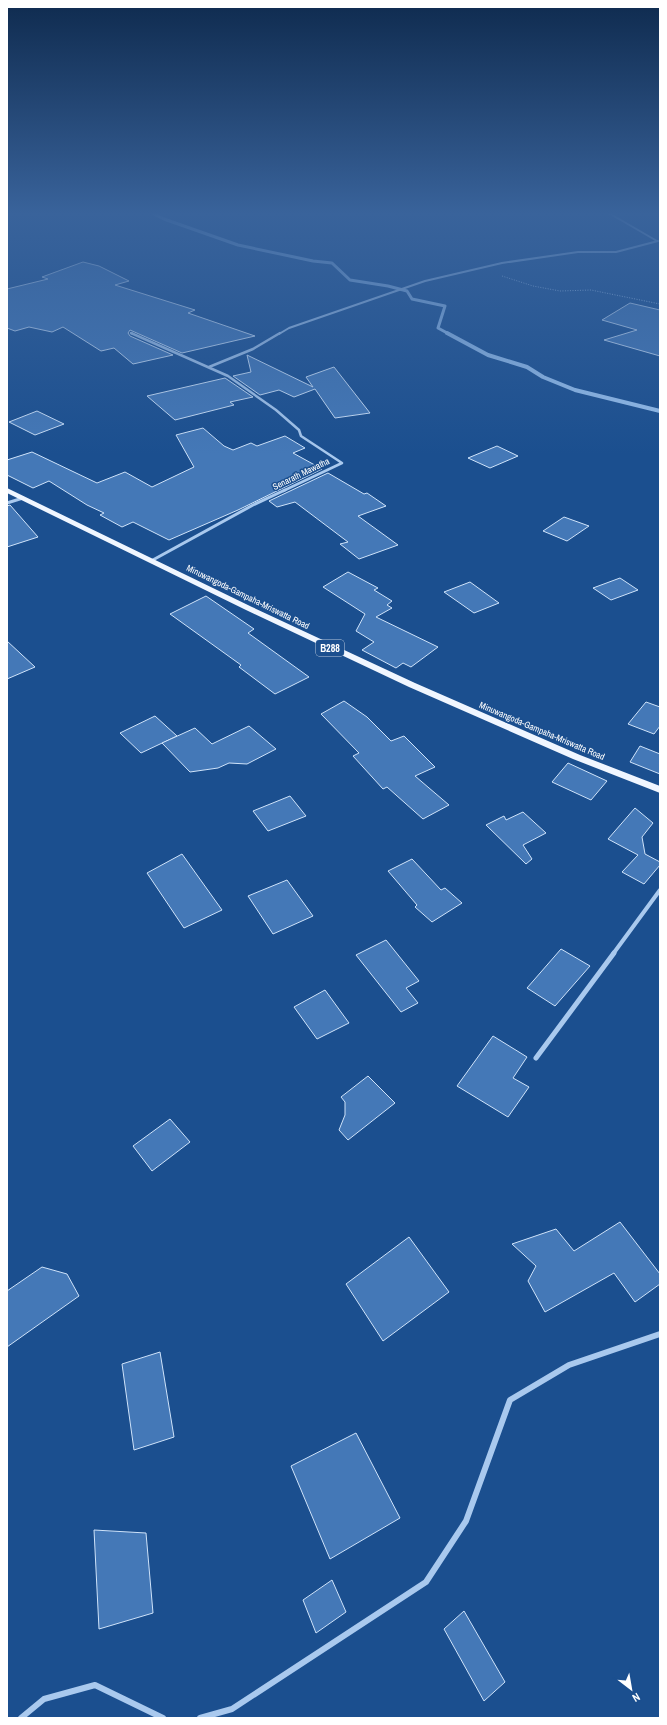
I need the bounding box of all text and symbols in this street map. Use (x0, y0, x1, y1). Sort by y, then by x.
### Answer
street label: Senarath Mawatha (271, 455, 331, 493)
street label: Minuwangoda-Gampaha-Mriswatta Road (185, 562, 311, 632)
road number: B288 (316, 640, 344, 656)
street label: Minuwangoda-Gampaha-Mriswatta Road (477, 699, 607, 763)
north arrow (611, 1669, 651, 1709)
text: N (630, 1690, 643, 1705)

